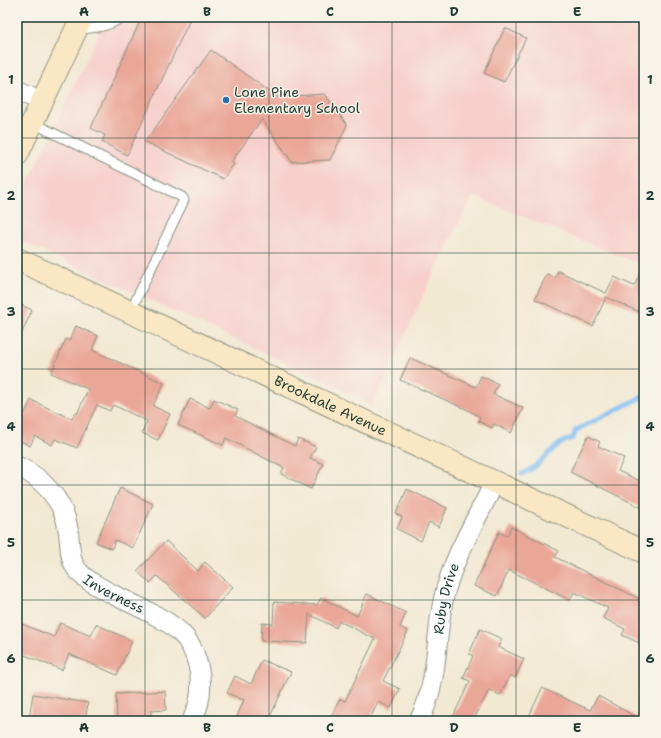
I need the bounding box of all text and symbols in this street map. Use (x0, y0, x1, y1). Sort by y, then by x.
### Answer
text: A (79, 3, 89, 20)
text: B (203, 3, 211, 20)
text: C (326, 3, 334, 20)
text: D (449, 3, 459, 20)
text: E (573, 3, 582, 20)
text: 1 (8, 71, 14, 88)
text: 1 (647, 71, 653, 88)
place label: Lone Pine Elementary School (234, 83, 361, 117)
marker: Lone Pine Elementary School (221, 95, 231, 105)
text: 2 (6, 187, 16, 204)
text: 2 (645, 187, 655, 204)
text: 3 (6, 303, 16, 320)
text: 3 (645, 303, 655, 320)
street label: Brookdale Avenue (271, 371, 390, 440)
text: 4 (6, 418, 16, 435)
text: 4 (645, 418, 655, 435)
text: 5 (7, 534, 15, 551)
text: 5 (646, 534, 654, 551)
street label: Ruby Drive (429, 560, 463, 635)
street label: Inverness (79, 570, 147, 617)
text: 6 (6, 650, 16, 667)
text: 6 (645, 650, 655, 667)
text: A (79, 719, 89, 736)
text: B (203, 719, 211, 736)
text: C (326, 719, 334, 736)
text: D (449, 719, 459, 736)
text: E (573, 719, 582, 736)

